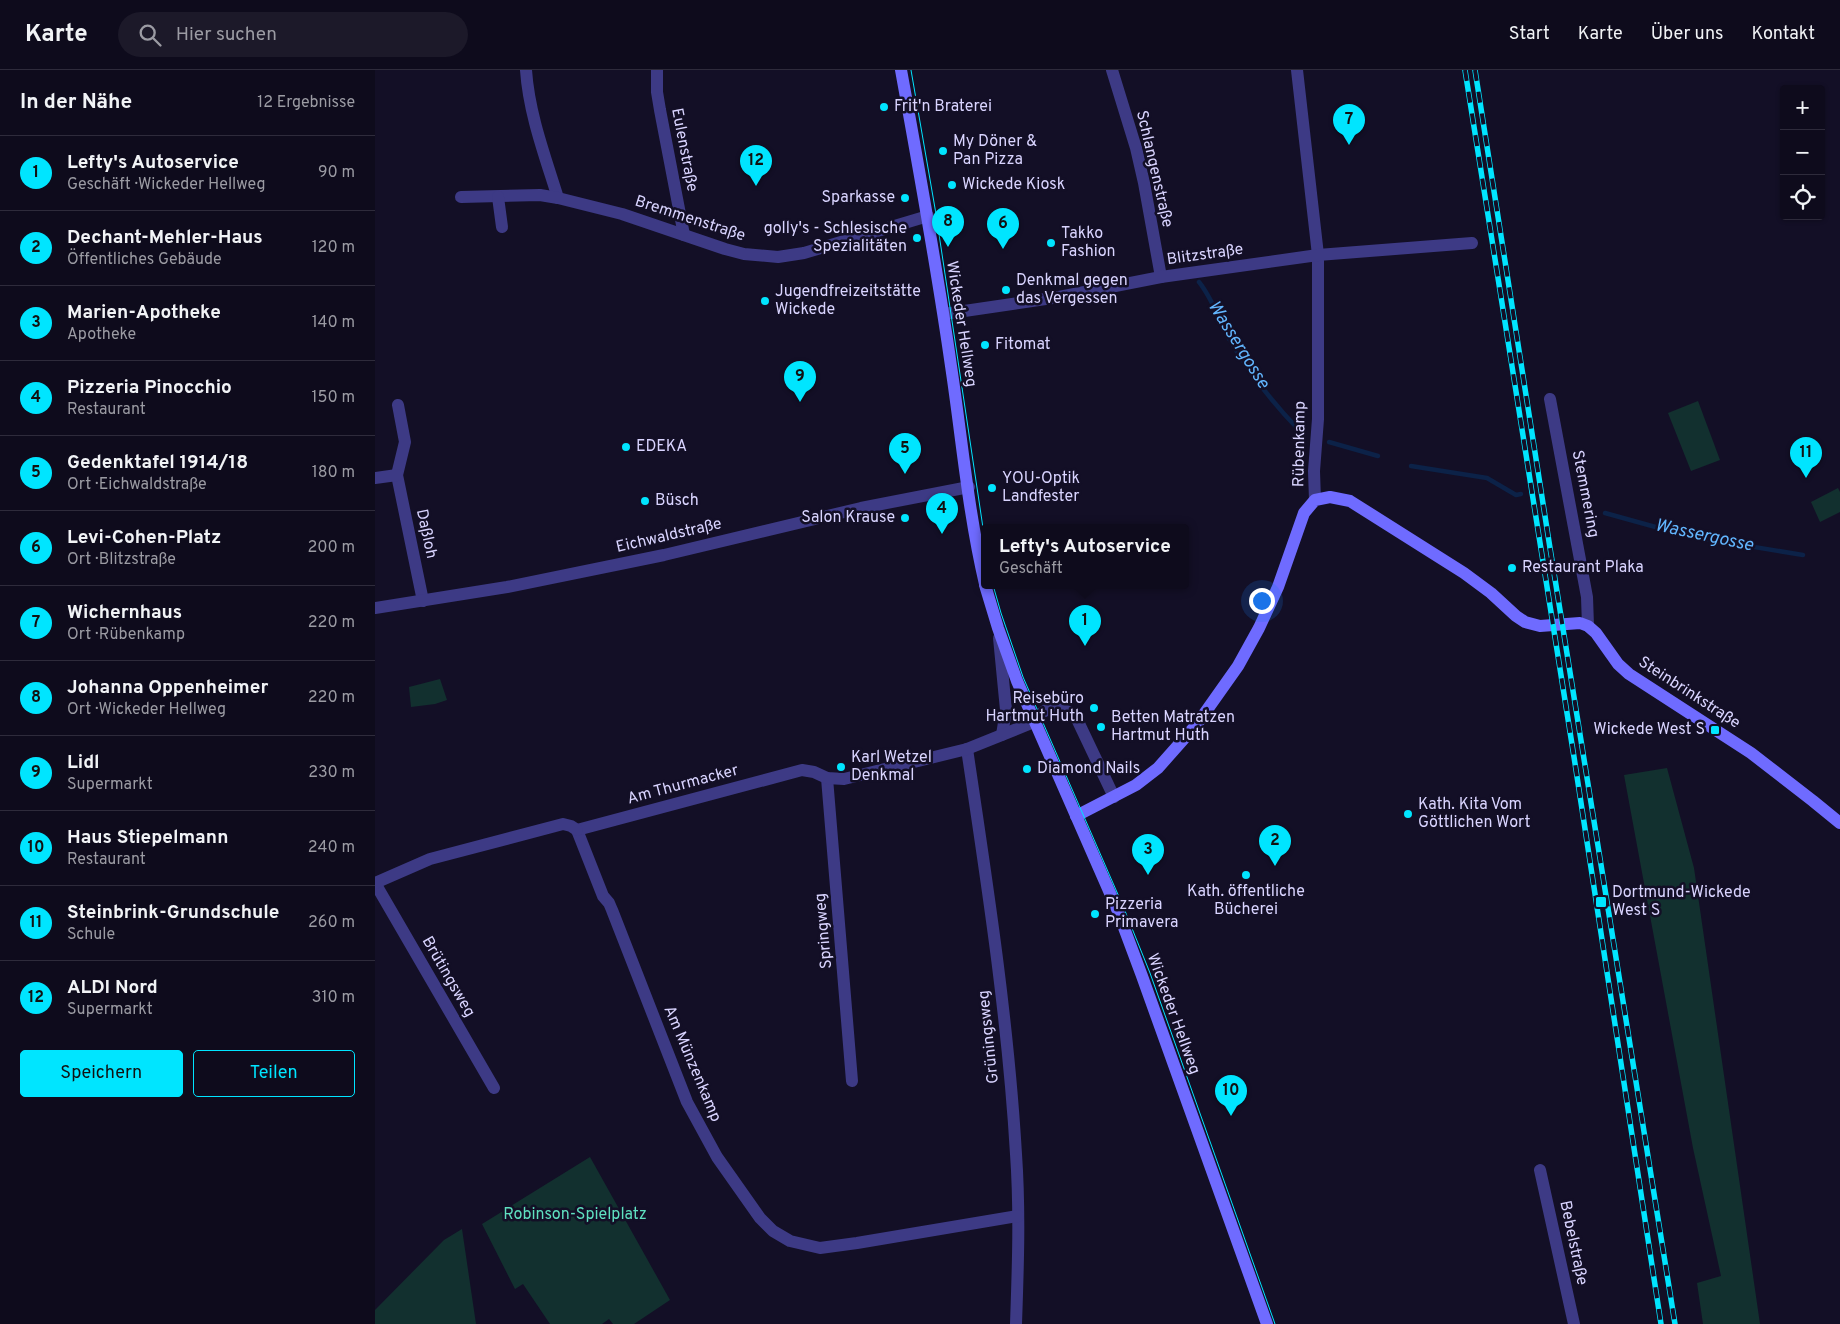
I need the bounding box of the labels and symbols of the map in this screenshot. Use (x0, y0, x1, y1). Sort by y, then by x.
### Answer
place label: Frit'n Braterei (894, 97, 992, 117)
marker: Frit'n Braterei (878, 101, 890, 113)
pin: 7 (1333, 104, 1365, 145)
street label: Eulenstraße (666, 106, 702, 194)
street label: Schlangenstraße (1131, 108, 1177, 230)
place label: My Döner & Pan Pizza (953, 132, 1037, 170)
pin: 12 (740, 145, 772, 186)
marker: My Döner & Pan Pizza (937, 145, 949, 157)
place label: Wickede Kiosk (962, 175, 1065, 195)
marker: Wickede Kiosk (946, 179, 958, 191)
place label: Sparkasse (821, 188, 895, 208)
street label: Bremmenstraße (632, 192, 748, 246)
marker: Sparkasse (899, 192, 911, 204)
pin: 8 (932, 206, 964, 247)
pin: 6 (987, 208, 1019, 249)
place label: golly's - Schlesische Spezialitäten (764, 219, 907, 257)
place label: Takko Fashion (1061, 224, 1116, 262)
marker: golly's - Schlesische Spezialitäten (911, 232, 923, 244)
marker: Takko Fashion (1045, 237, 1057, 249)
street label: Blitzstraße (1165, 240, 1245, 270)
street label: Wickeder Hellweg (941, 259, 981, 389)
place label: Denkmal gegen das Vergessen (1016, 271, 1128, 309)
place label: Jugendfreizeitstätte Wickede (775, 282, 921, 320)
marker: Denkmal gegen das Vergessen (1000, 284, 1012, 296)
marker: Jugendfreizeitstätte Wickede (759, 295, 771, 307)
water label: Wassergosse (1202, 297, 1275, 394)
place label: Fitomat (995, 335, 1051, 355)
marker: Fitomat (979, 339, 991, 351)
pin: 9 (784, 361, 816, 402)
street label: Rübenkamp (1289, 401, 1311, 487)
pin: 5 (889, 433, 921, 474)
place label: EDEKA (636, 437, 687, 457)
pin: 11 (1790, 437, 1822, 478)
marker: EDEKA (620, 441, 632, 453)
street label: Stemmering (1567, 448, 1603, 540)
place label: YOU-Optik Landfester (1002, 469, 1080, 507)
marker: YOU-Optik Landfester (986, 482, 998, 494)
place label: Büsch (655, 491, 699, 511)
pin: 4 (926, 493, 958, 534)
marker: Büsch (639, 495, 651, 507)
street label: Daßloh (411, 507, 441, 561)
place label: Salon Krause (801, 508, 895, 528)
marker: Salon Krause (899, 512, 911, 524)
street label: Eichwaldstraße (614, 514, 724, 558)
water label: Wassergosse (1653, 514, 1756, 558)
place label: Restaurant Plaka (1522, 558, 1644, 578)
marker: Restaurant Plaka (1506, 562, 1518, 574)
your location (1249, 588, 1275, 614)
pin: 1 (1069, 605, 1101, 646)
street label: Steinbrinkstraße (1634, 653, 1744, 733)
place label: Reisebüro Hartmut Huth (985, 689, 1084, 727)
marker: Reisebüro Hartmut Huth (1088, 702, 1100, 714)
place label: Betten Matratzen Hartmut Huth (1111, 708, 1235, 746)
place label: Wickede West S (1593, 720, 1705, 740)
marker: Betten Matratzen Hartmut Huth (1095, 721, 1107, 733)
marker: Wickede West S (1709, 724, 1721, 736)
place label: Karl Wetzel Denkmal (851, 748, 932, 786)
place label: Diamond Nails (1037, 759, 1140, 779)
street label: Am Thurmacker (625, 761, 741, 809)
marker: Karl Wetzel Denkmal (835, 761, 847, 773)
marker: Diamond Nails (1021, 763, 1033, 775)
place label: Kath. Kita Vom Göttlichen Wort (1418, 795, 1531, 833)
marker: Kath. Kita Vom Göttlichen Wort (1402, 808, 1414, 820)
pin: 2 (1259, 825, 1291, 866)
pin: 3 (1132, 834, 1164, 875)
marker: Kath. öffentliche Bücherei (1240, 869, 1252, 881)
place label: Kath. öffentliche Bücherei (1187, 882, 1305, 920)
place label: Dortmund-Wickede West S (1612, 883, 1751, 921)
street label: Springweg (811, 892, 837, 970)
place label: Pizzeria Primavera (1105, 895, 1179, 933)
marker: Dortmund-Wickede West S (1594, 895, 1608, 909)
marker: Pizzeria Primavera (1089, 908, 1101, 920)
street label: Brütingsweg (417, 933, 479, 1021)
street label: Wickeder Hellweg (1142, 951, 1204, 1077)
street label: Grüningsweg (974, 989, 1004, 1085)
street label: Am Münzenkamp (659, 1003, 725, 1125)
pin: 10 (1215, 1075, 1247, 1116)
street label: Bebelstraße (1554, 1199, 1592, 1287)
park label: Robinson-Spielplatz (503, 1205, 647, 1225)

